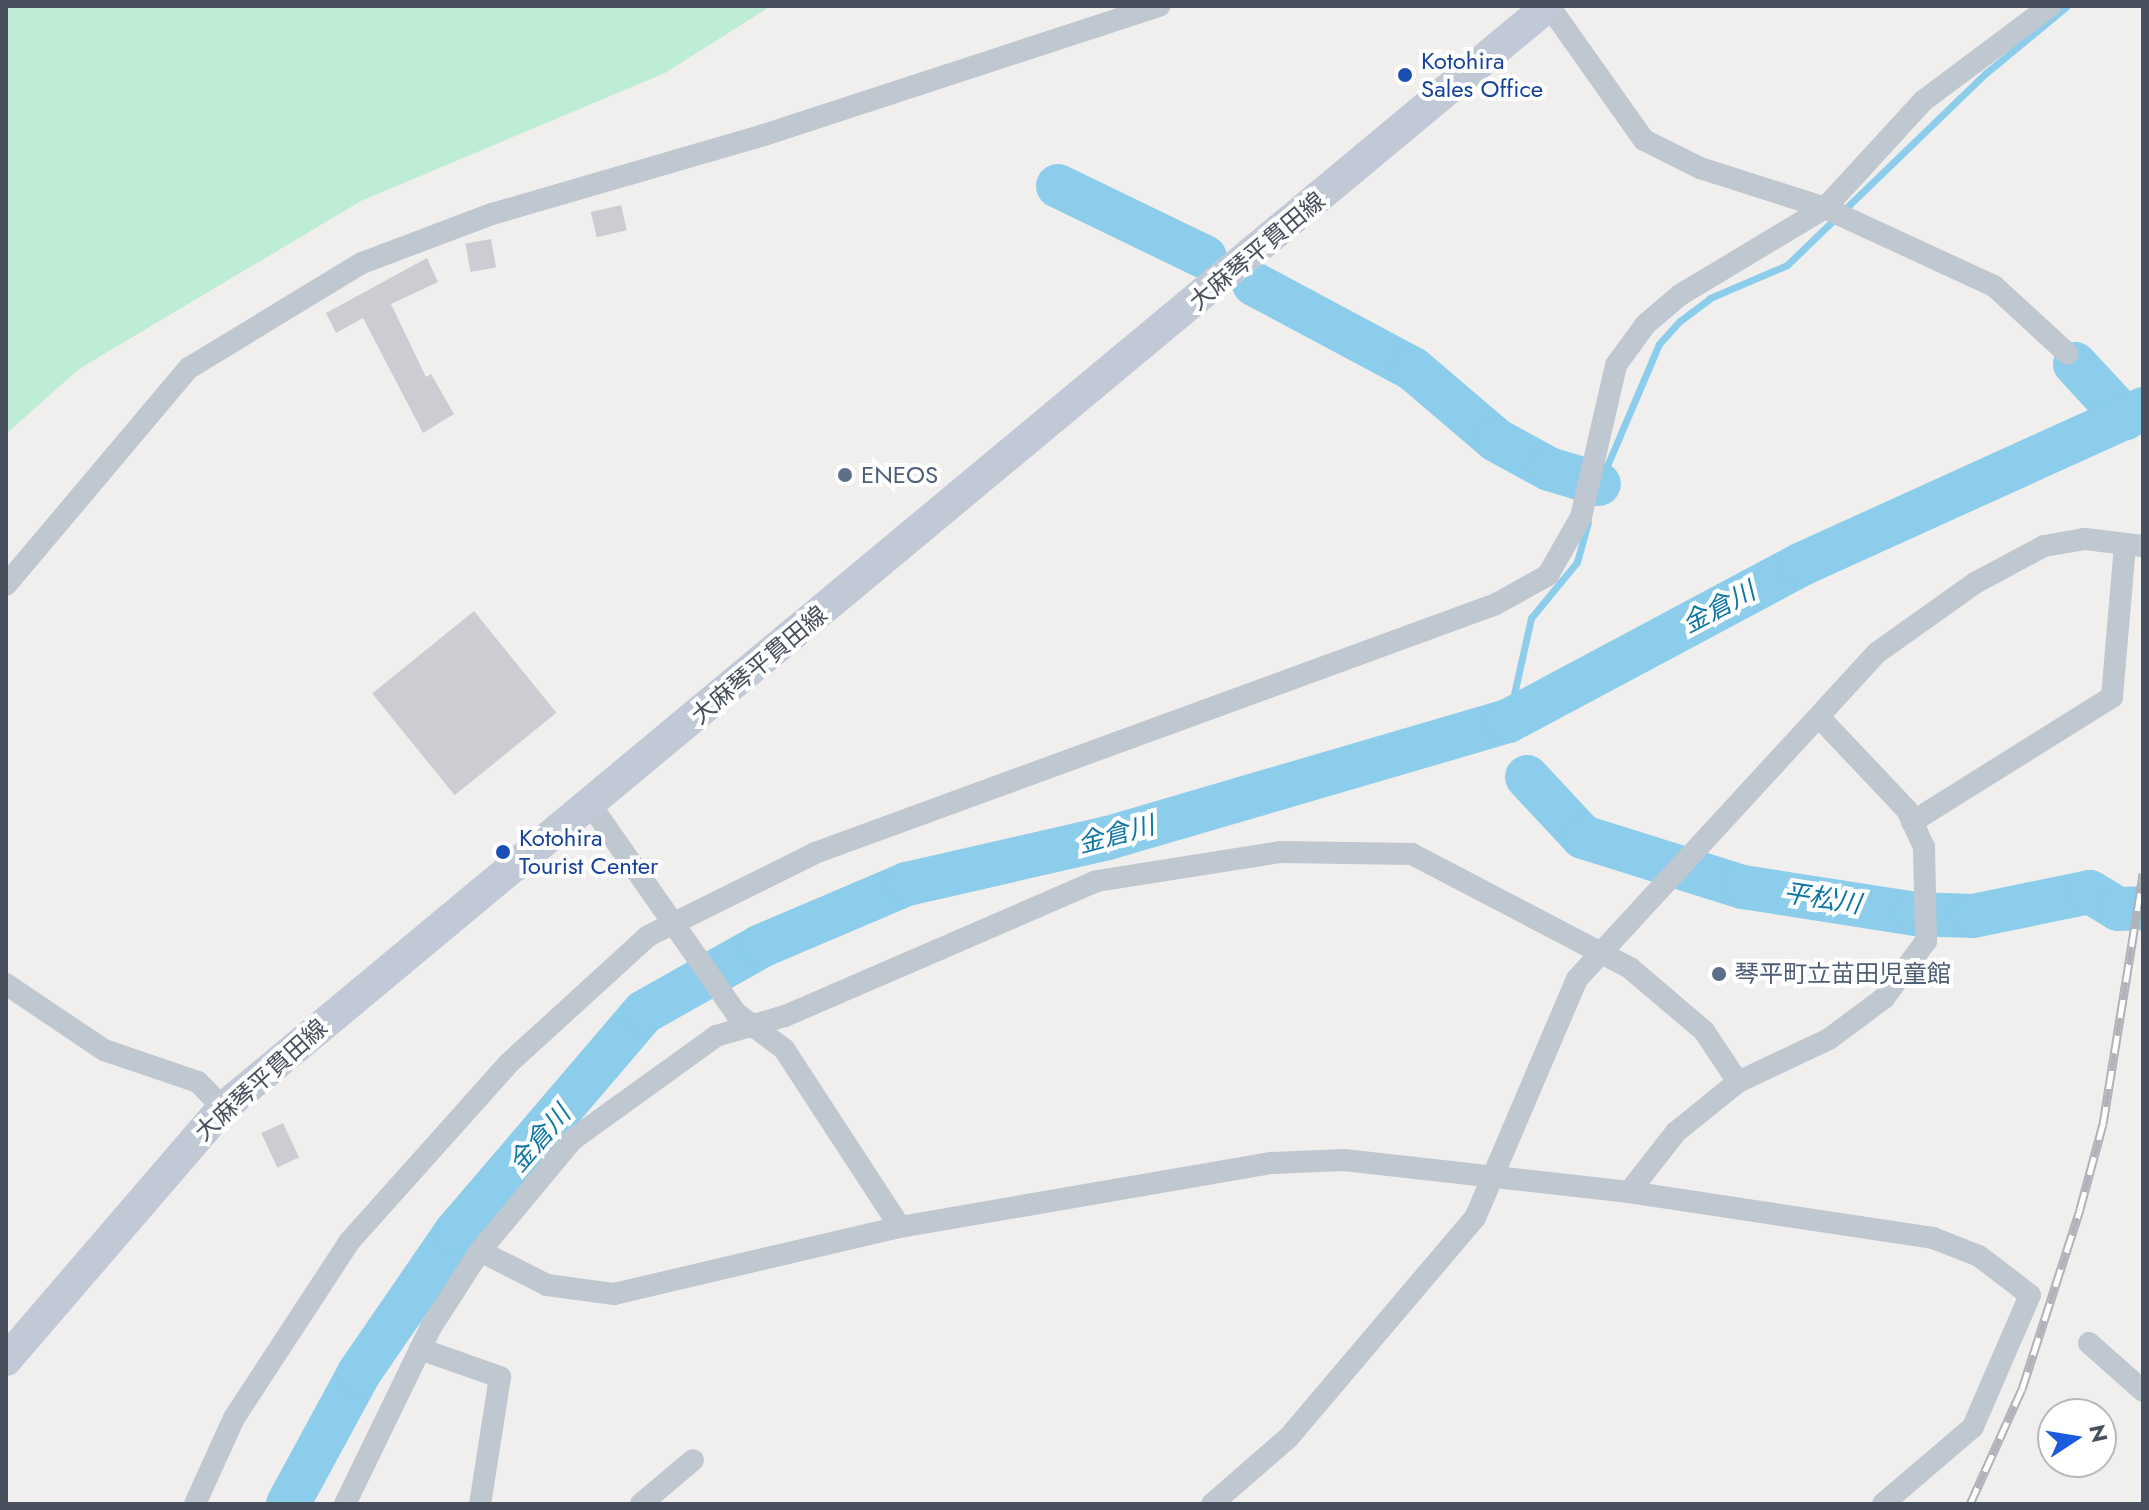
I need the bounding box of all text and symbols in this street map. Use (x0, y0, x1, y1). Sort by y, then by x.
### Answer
place label: Kotohira Sales Office (1421, 47, 1543, 103)
marker: Kotohira Sales Office (1396, 66, 1414, 84)
street label: 大麻琴平貫田線 (1183, 186, 1331, 316)
place label: ENEOS (861, 461, 938, 489)
marker: ENEOS (836, 466, 854, 484)
water label: 金倉川 (1677, 576, 1761, 640)
street label: 大麻琴平貫田線 (685, 600, 833, 730)
water label: 金倉川 (1074, 810, 1158, 860)
place label: Kotohira Tourist Center (519, 824, 658, 880)
marker: Kotohira Tourist Center (494, 843, 512, 861)
water label: 平松川 (1781, 877, 1863, 921)
place label: 琴平町立苗田児童館 (1735, 960, 1951, 988)
marker: 琴平町立苗田児童館 (1710, 965, 1728, 983)
street label: 大麻琴平貫田線 (189, 1013, 333, 1147)
water label: 金倉川 (503, 1099, 577, 1179)
north arrow (2037, 1398, 2117, 1478)
text: N (2081, 1422, 2116, 1445)

